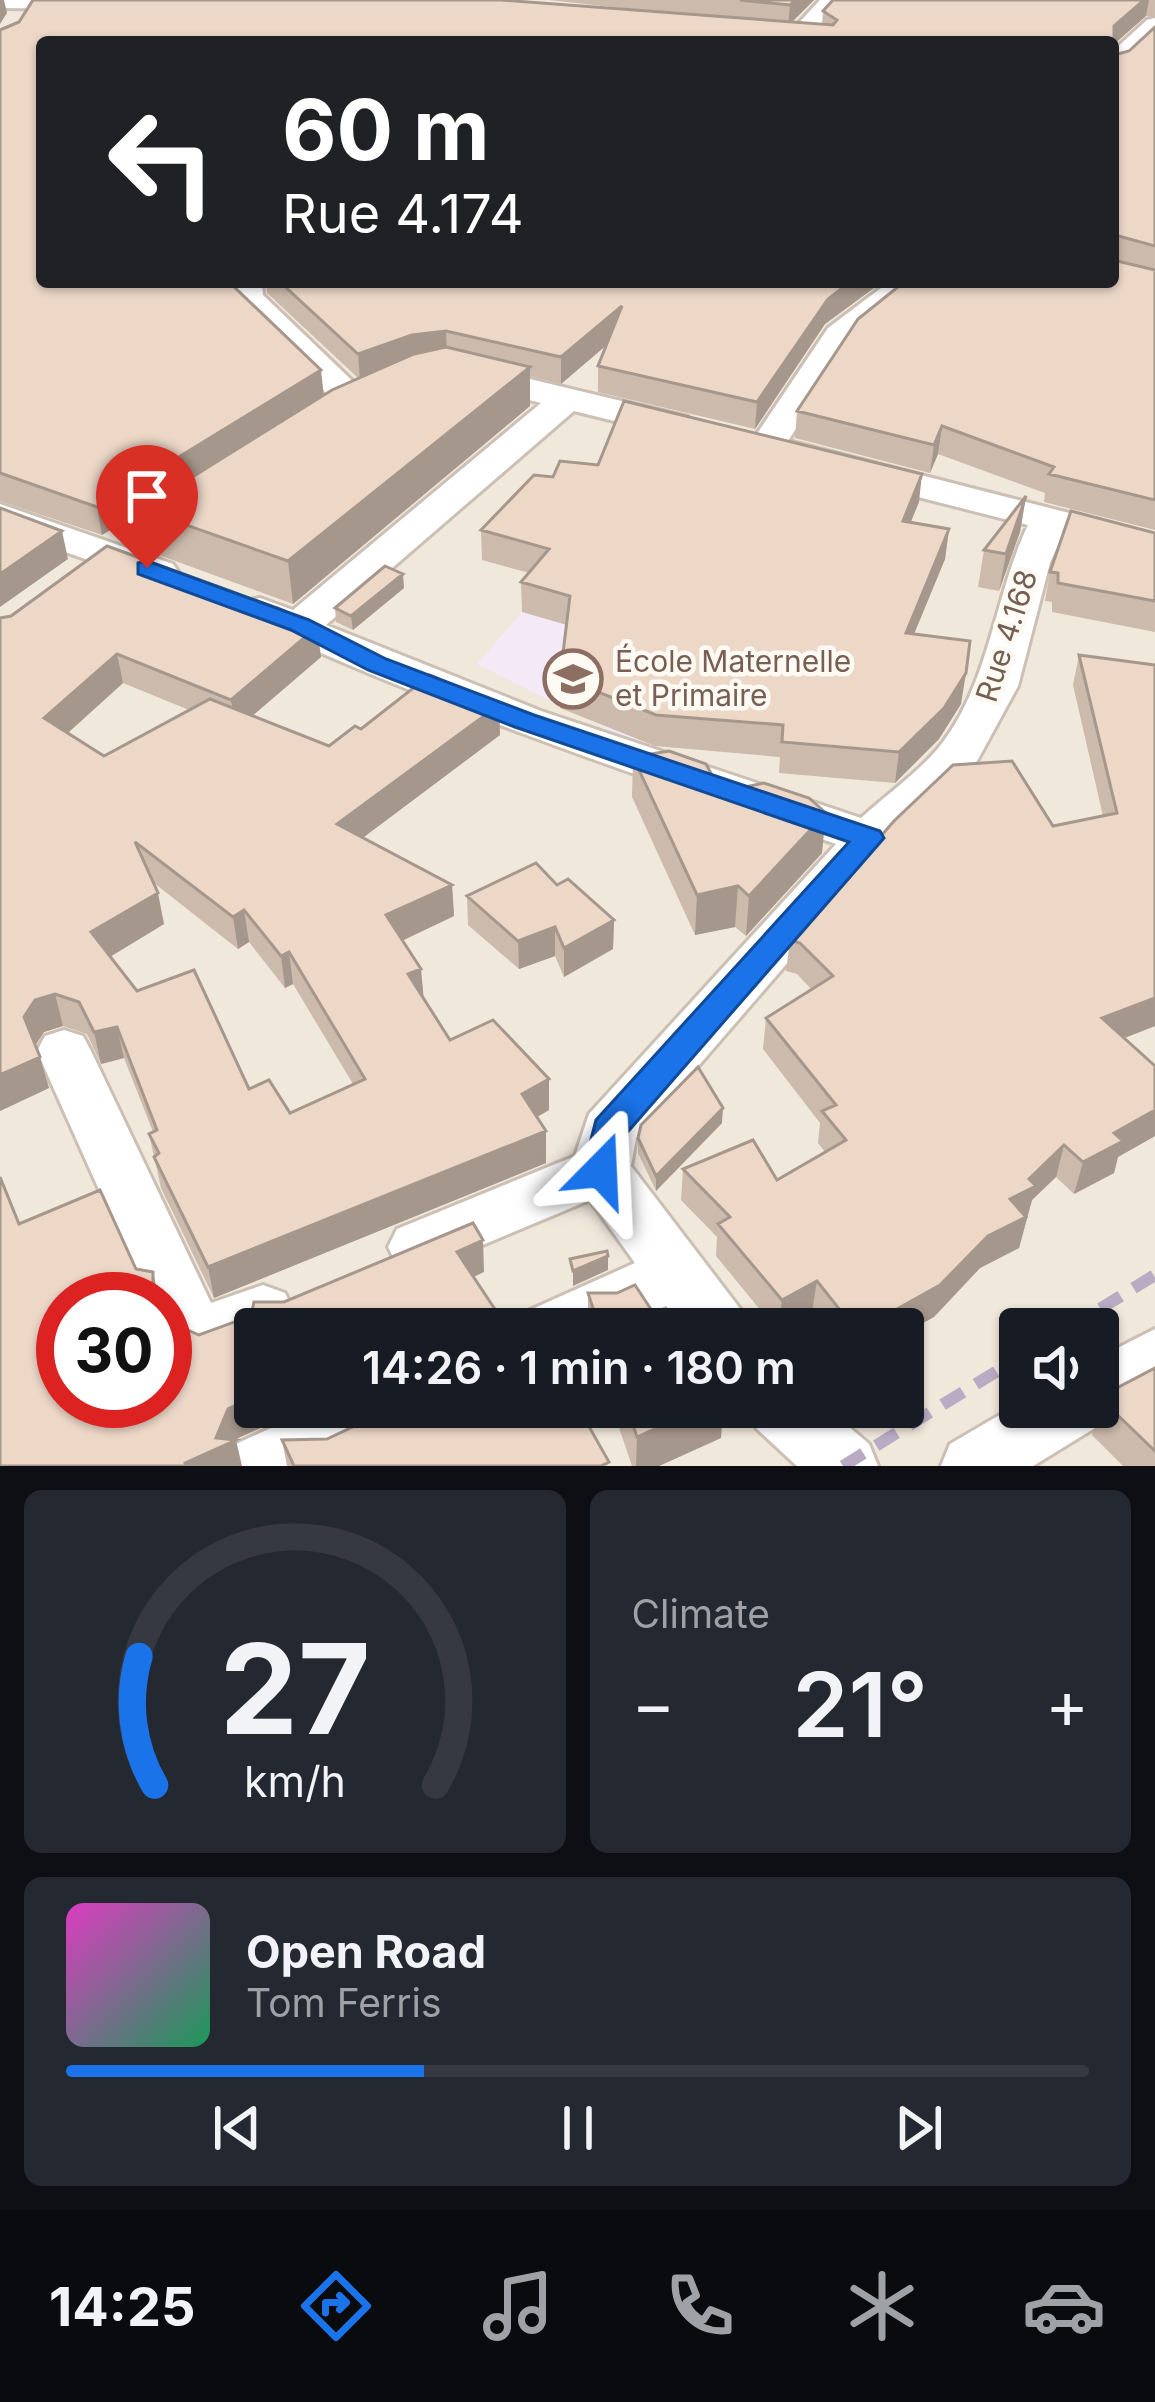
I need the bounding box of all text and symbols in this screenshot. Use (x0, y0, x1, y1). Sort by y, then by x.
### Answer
text: 60 m (282, 79, 490, 180)
icon: left (84, 84, 240, 240)
text: Rue 4.174 (282, 181, 524, 246)
pin (96, 445, 198, 568)
icon: arrive (114, 463, 180, 529)
street label: Rue 4.168 (968, 565, 1044, 706)
place label: École Maternelle et Primaire (615, 643, 851, 713)
school or university icon: École Maternelle et Primaire (542, 648, 604, 710)
position arrow (538, 1107, 664, 1233)
speed limit sign: 30 (36, 1272, 192, 1428)
map controls (999, 1308, 1119, 1428)
button: sound (999, 1308, 1119, 1428)
text: 14:26 · 1 min · 180 m (362, 1340, 796, 1395)
text: Climate (632, 1590, 770, 1637)
text: 27 (219, 1613, 370, 1764)
text: 21° (793, 1650, 928, 1759)
text: − (632, 1664, 675, 1744)
text: + (1045, 1664, 1089, 1744)
text: km/h (244, 1754, 346, 1806)
text: Open Road (246, 1924, 486, 1979)
text: Tom Ferris (246, 1979, 441, 2026)
icon: previous (204, 2095, 270, 2161)
icon: pause (545, 2095, 611, 2161)
icon: next (886, 2095, 952, 2161)
icon: directions (294, 2264, 378, 2348)
icon: music (476, 2264, 560, 2348)
icon: phone (658, 2264, 742, 2348)
icon: climate (840, 2264, 924, 2348)
icon: car (1022, 2264, 1106, 2348)
text: 14:25 (49, 2274, 195, 2339)

